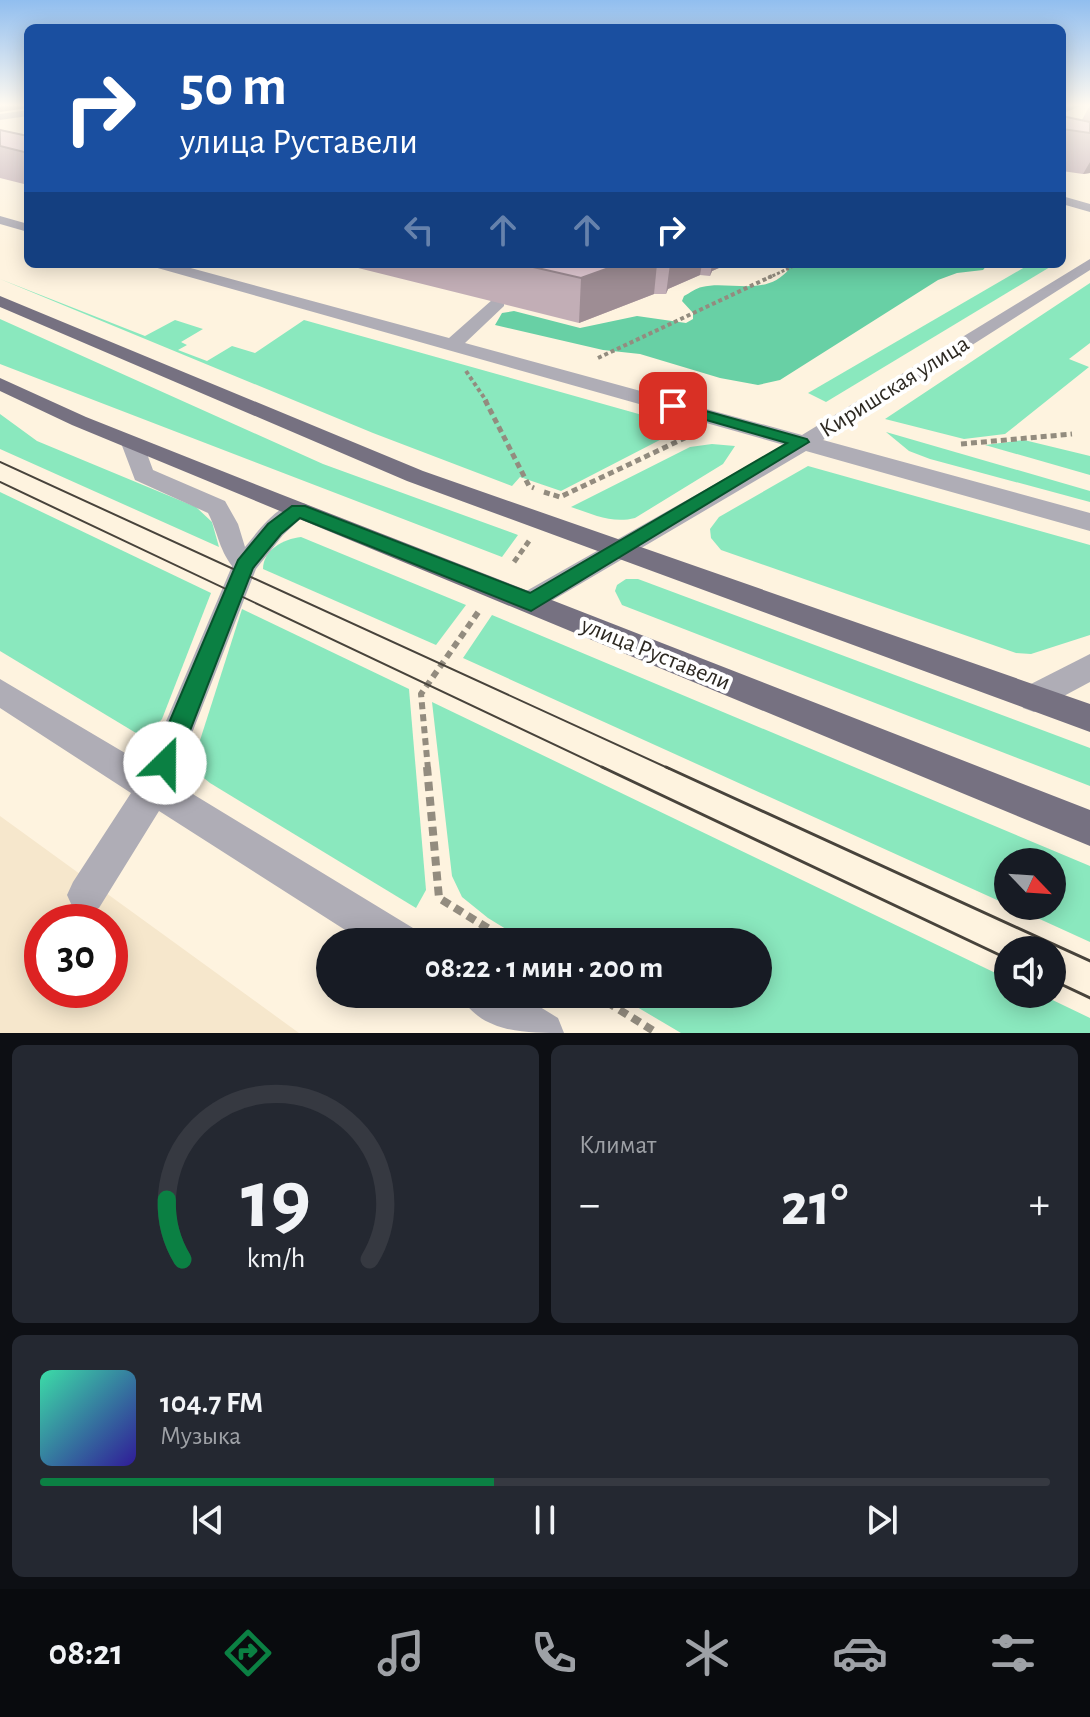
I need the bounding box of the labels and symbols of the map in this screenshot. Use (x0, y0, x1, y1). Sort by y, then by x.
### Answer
street label: Киришская улица (816, 331, 973, 442)
pin (639, 372, 707, 440)
street label: улица Руставели (577, 613, 734, 695)
position arrow (123, 721, 207, 805)
north arrow (994, 848, 1066, 920)
speed limit sign: 30 (24, 904, 128, 1008)

